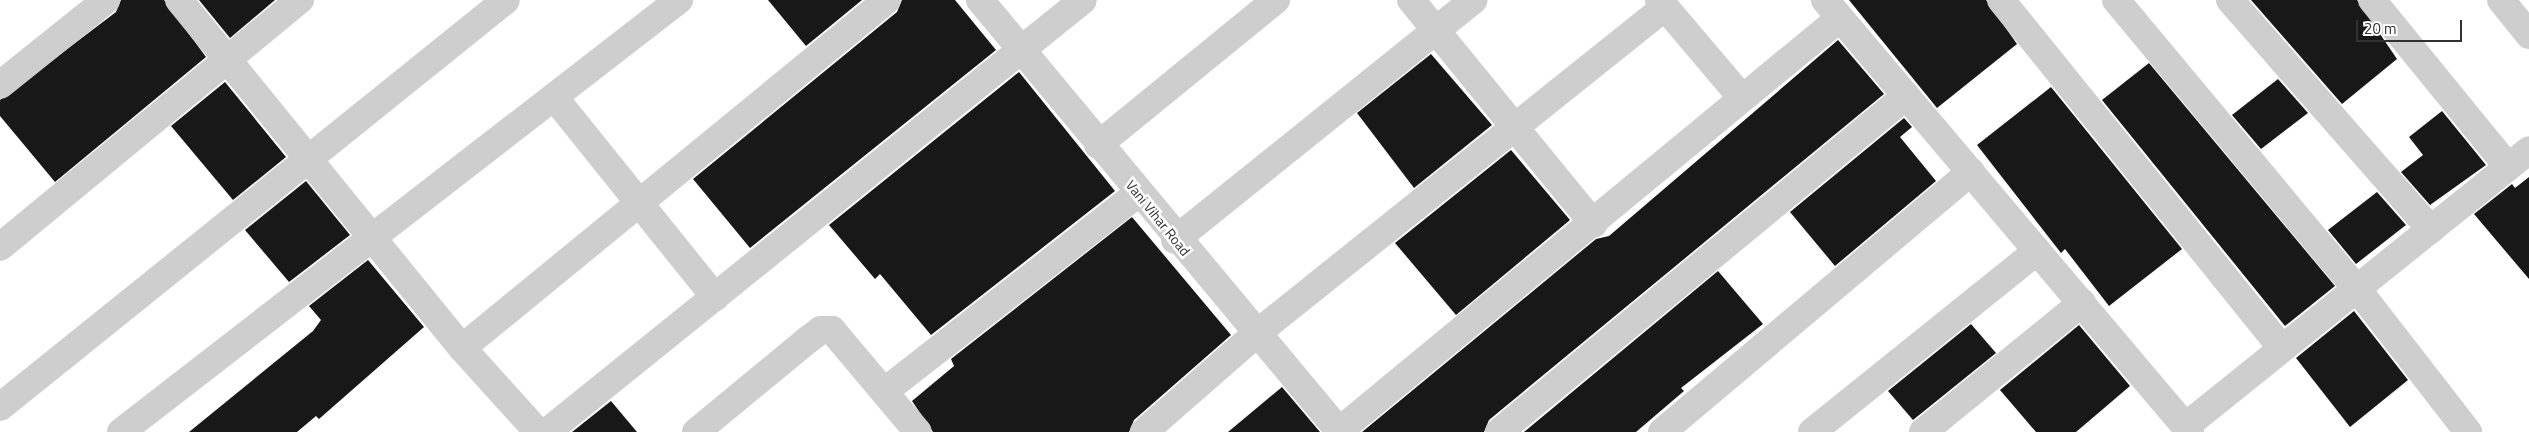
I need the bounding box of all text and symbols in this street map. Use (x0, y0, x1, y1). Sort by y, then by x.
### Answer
scale bar (2359, 10, 2465, 42)
text: 20 m (2364, 17, 2397, 40)
street label: Vani Vihar Road (1122, 177, 1194, 259)

